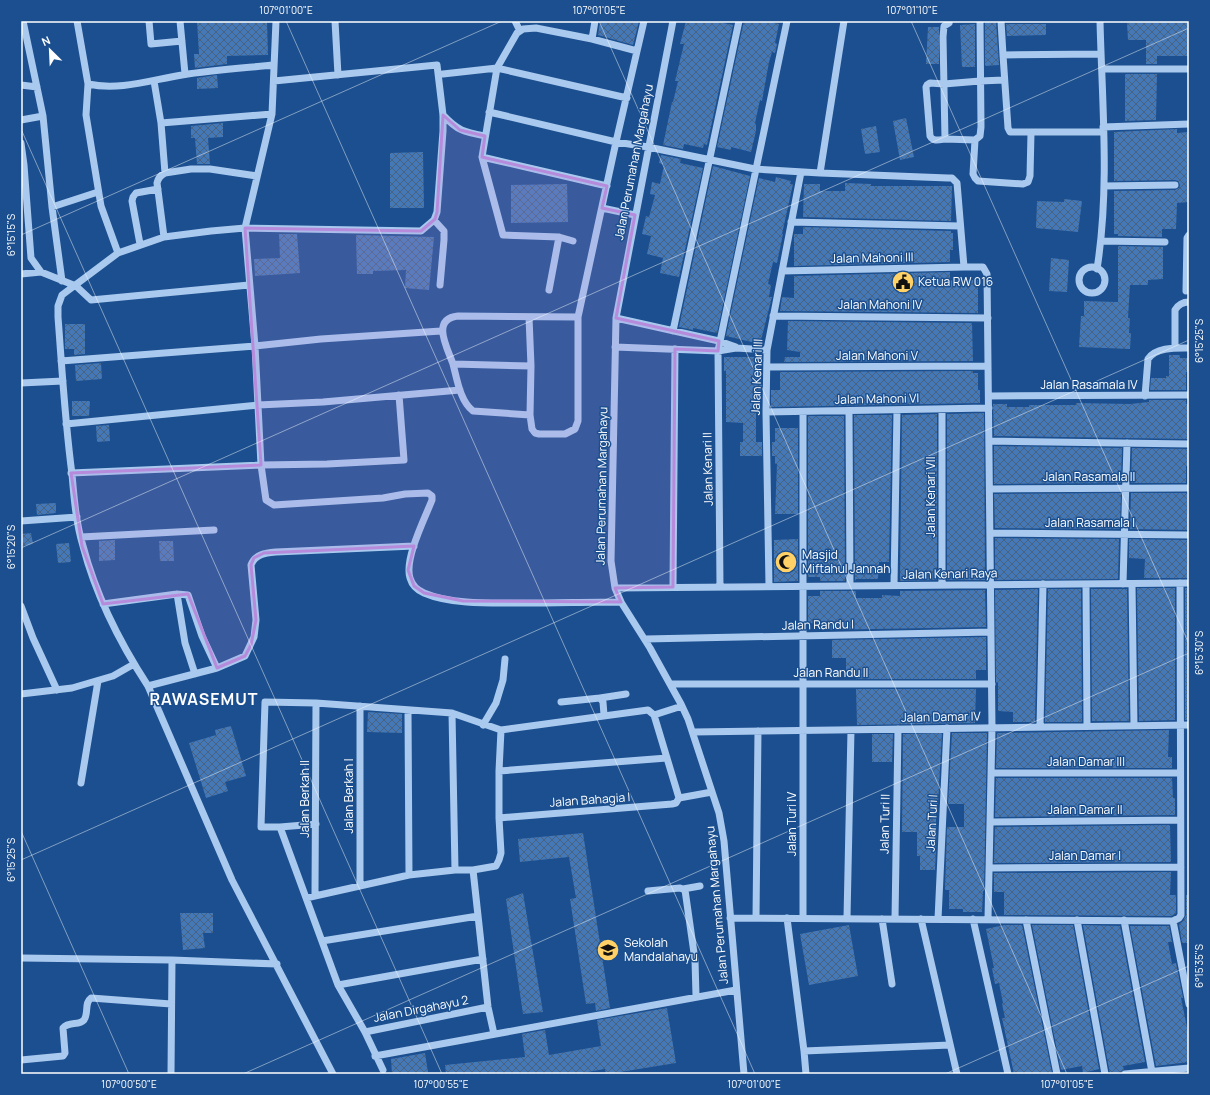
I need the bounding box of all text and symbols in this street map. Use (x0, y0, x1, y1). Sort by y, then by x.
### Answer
text: 107°01'00"E (259, 3, 313, 17)
text: 107°01'05"E (572, 3, 626, 17)
text: 107°01'10"E (886, 3, 938, 17)
north arrow (30, 30, 70, 70)
text: N (39, 32, 52, 49)
street label: Jalan Perumahan Margahayu (610, 82, 657, 241)
text: 6°15'15"S (4, 214, 18, 256)
street label: Jalan Mahoni III (830, 248, 914, 267)
public building icon: Ketua RW 016 (890, 269, 916, 295)
place label: Ketua RW 016 (918, 273, 993, 290)
street label: Jalan Mahoni IV (838, 296, 923, 313)
text: 6°15'25"S (1192, 319, 1206, 363)
street label: Jalan Kenari III (747, 338, 766, 415)
street label: Jalan Mahoni V (836, 347, 919, 364)
street label: Jalan Rasamala IV (1040, 376, 1138, 393)
street label: Jalan Mahoni VI (835, 389, 919, 408)
street label: Jalan Perumahan Margahayu (592, 407, 611, 565)
street label: Jalan Kenari II (698, 432, 717, 506)
street label: Jalan Kenari VII (922, 457, 939, 537)
street label: Jalan Rasamala II (1043, 468, 1135, 485)
street label: Jalan Rasamala I (1045, 514, 1135, 531)
text: 6°15'20"S (4, 525, 18, 569)
place label: Masjid Miftahul Jannah (802, 546, 890, 577)
mosque icon: Masjid Miftahul Jannah (773, 549, 799, 575)
street label: Jalan Kenari Raya (903, 564, 997, 583)
street label: Jalan Randu I (782, 615, 854, 634)
text: 6°15'30"S (1192, 631, 1206, 675)
street label: Jalan Randu II (794, 664, 868, 681)
district label: RAWASEMUT (150, 688, 258, 710)
street label: Jalan Damar IV (901, 707, 982, 726)
street label: Jalan Damar III (1047, 753, 1125, 770)
street label: Jalan Berkah I (340, 759, 357, 833)
street label: Jalan Berkah II (296, 760, 313, 838)
street label: Jalan Bahagia I (549, 788, 631, 811)
street label: Jalan Turi IV (783, 791, 800, 856)
street label: Jalan Turi II (875, 794, 894, 854)
street label: Jalan Turi I (922, 794, 941, 852)
street label: Jalan Damar II (1047, 801, 1123, 818)
street label: Jalan Perumahan Margahayu (701, 825, 732, 985)
text: 6°15'25"S (4, 838, 18, 882)
street label: Jalan Damar I (1049, 847, 1121, 864)
place label: Sekolah Mandalahayu (624, 934, 698, 965)
school or university icon: Sekolah Mandalahayu (595, 937, 621, 963)
text: 6°15'35"S (1192, 944, 1206, 988)
street label: Jalan Dirgahayu 2 (372, 991, 470, 1026)
text: 107°00'50"E (101, 1077, 157, 1091)
text: 107°00'55"E (413, 1077, 469, 1091)
text: 107°01'00"E (727, 1077, 781, 1091)
text: 107°01'05"E (1040, 1077, 1094, 1091)

